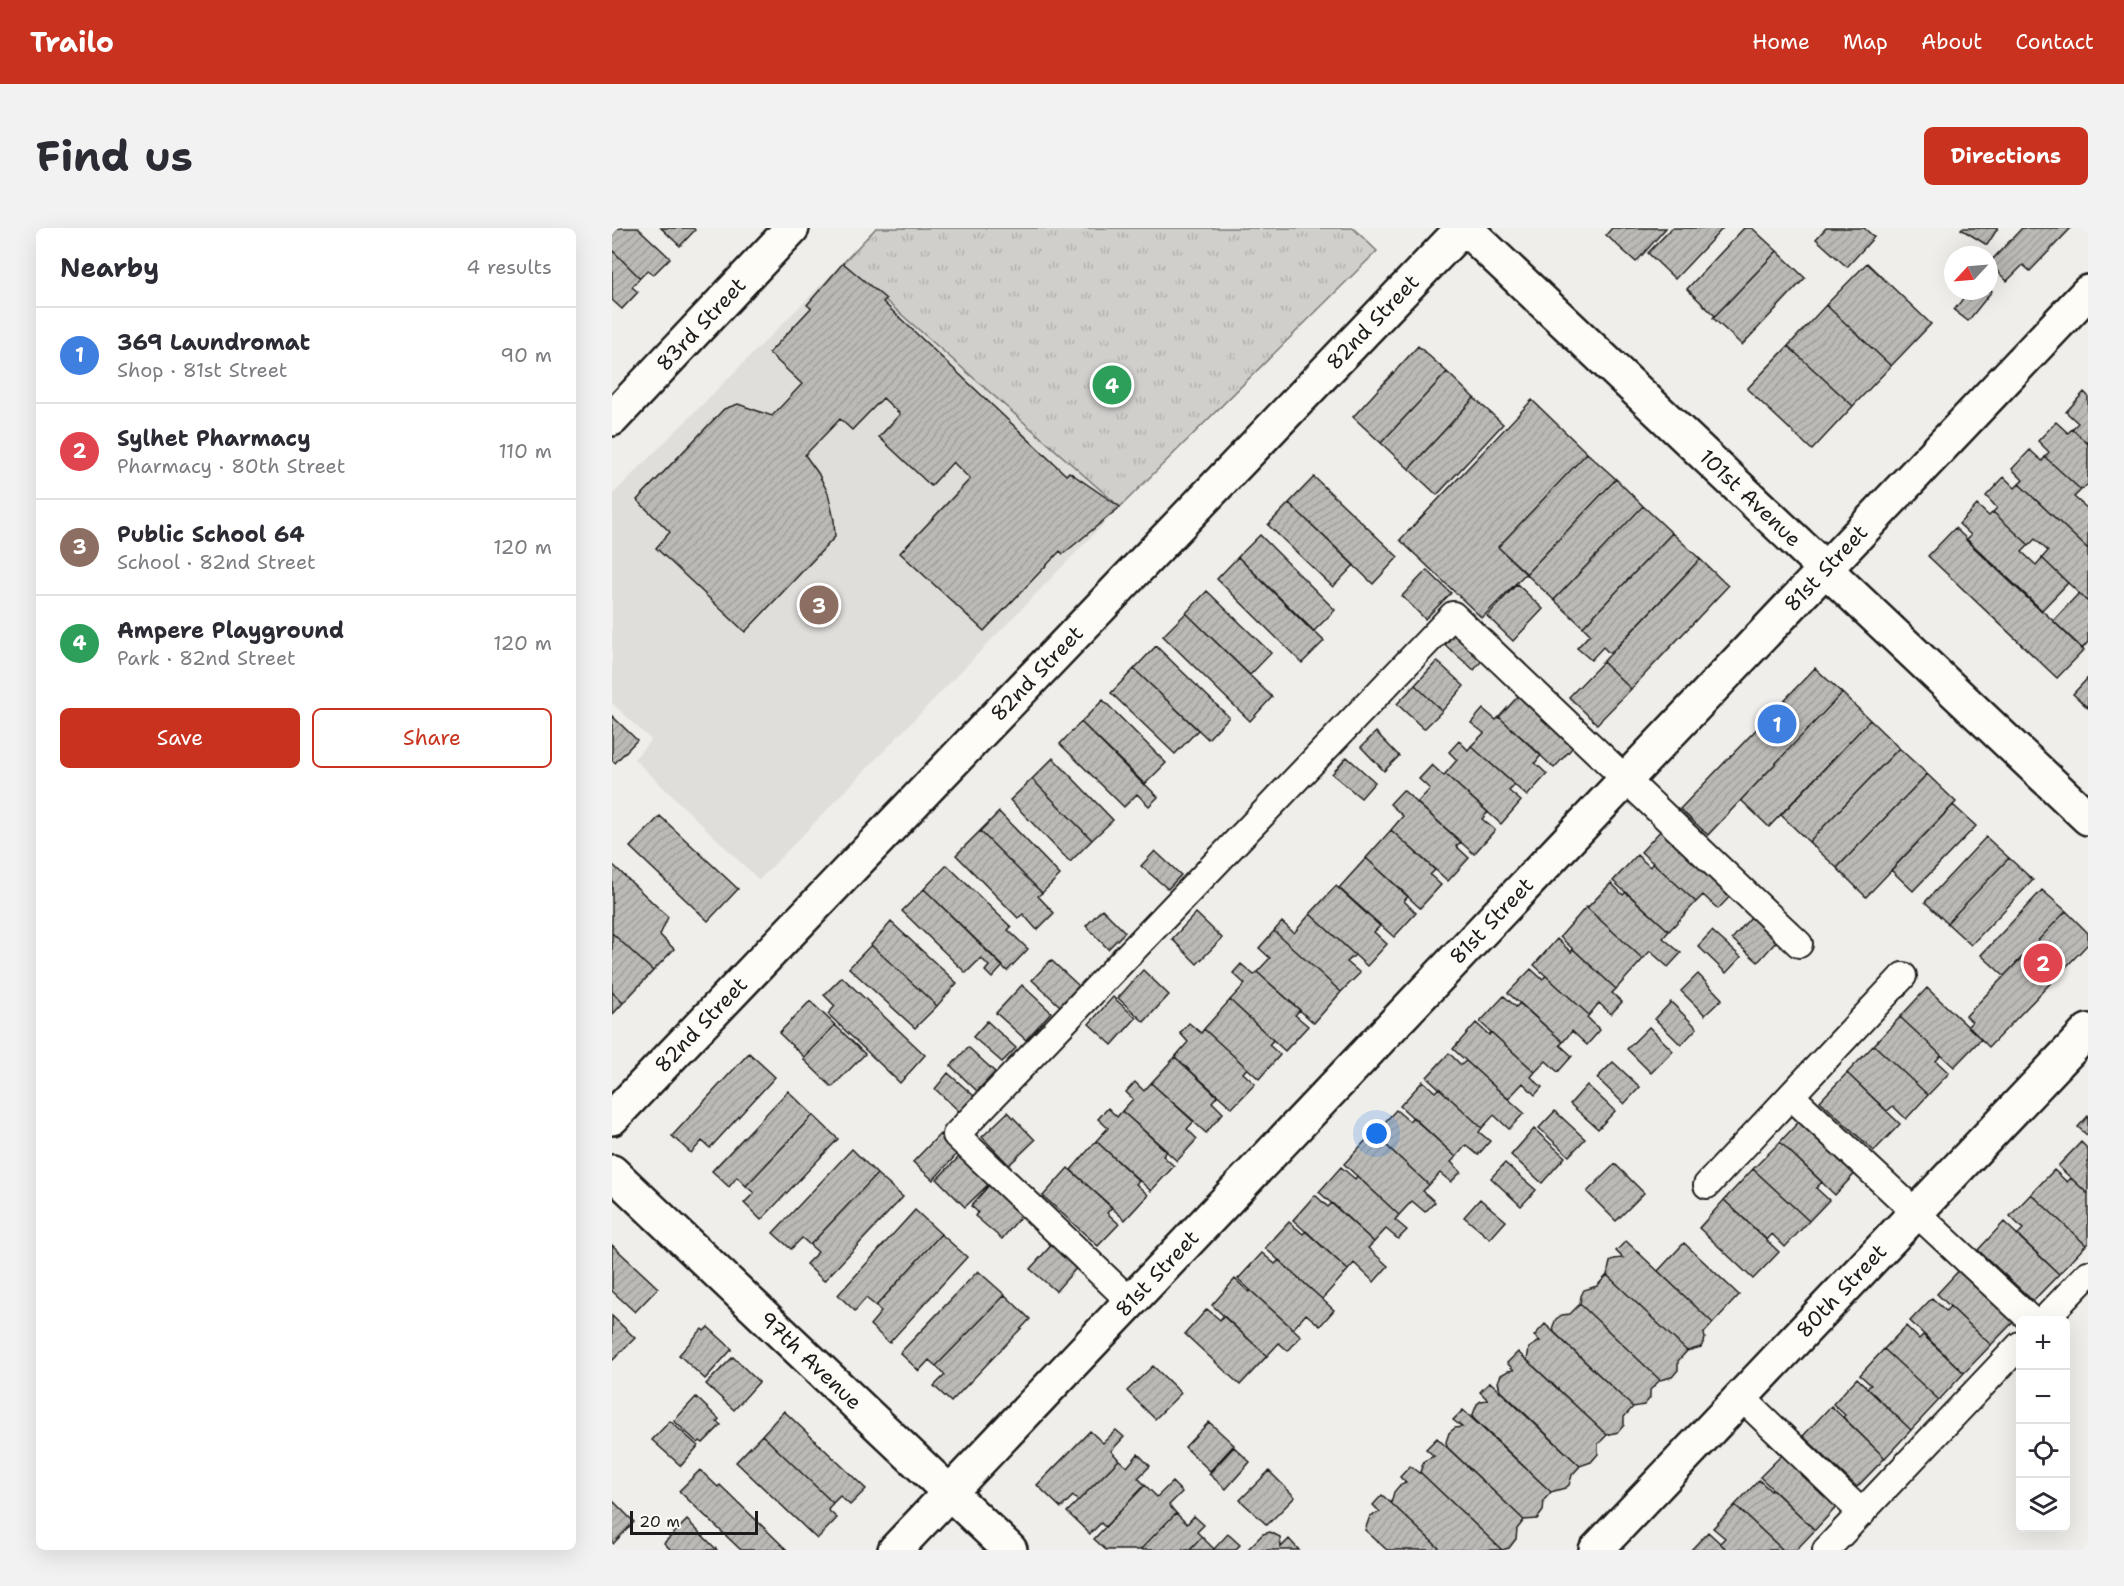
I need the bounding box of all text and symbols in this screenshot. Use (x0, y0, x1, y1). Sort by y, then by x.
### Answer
text: Trailo (30, 23, 114, 61)
text: Home (1752, 28, 1810, 56)
text: Map (1843, 28, 1888, 56)
text: About (1921, 28, 1982, 56)
text: Contact (2015, 28, 2094, 56)
button: Directions (1924, 127, 2088, 185)
text: Find us (36, 128, 193, 184)
north arrow (1944, 246, 1998, 300)
text: Nearby (60, 250, 159, 285)
text: 4 results (466, 254, 552, 280)
street label: 82nd Street (1320, 268, 1425, 376)
street label: 83rd Street (650, 271, 752, 377)
text: 369 Laundromat (117, 328, 310, 357)
text: 1 (75, 342, 84, 368)
text: 90 m (500, 342, 552, 368)
text: Shop · 81st Street (117, 357, 288, 383)
pin: 4 (1092, 362, 1132, 408)
text: Sylhet Pharmacy (117, 424, 311, 453)
text: 2 (73, 438, 87, 464)
text: 110 m (498, 438, 552, 464)
street label: 101st Avenue (1693, 443, 1807, 553)
text: Pharmacy · 80th Street (117, 453, 345, 479)
street label: 81st Street (1778, 519, 1874, 618)
text: Public School 64 (117, 520, 305, 549)
text: 3 (73, 534, 87, 560)
text: 120 m (493, 534, 552, 560)
text: School · 82nd Street (117, 549, 316, 575)
pin: 3 (800, 582, 838, 628)
text: Ampere Playground (117, 616, 344, 645)
street label: 82nd Street (985, 620, 1089, 727)
text: 4 (73, 630, 87, 656)
text: 120 m (493, 630, 552, 656)
text: Park · 82nd Street (117, 645, 296, 671)
pin: 1 (1758, 702, 1796, 746)
button: Save (60, 708, 300, 768)
button: Share (312, 708, 552, 768)
street label: 81st Street (1444, 871, 1540, 970)
pin: 2 (2024, 940, 2062, 986)
street label: 82nd Street (649, 971, 754, 1079)
your location (1362, 1119, 1391, 1148)
street label: 81st Street (1109, 1224, 1205, 1323)
street label: 80th Street (1790, 1238, 1893, 1344)
street label: 97th Avenue (754, 1305, 868, 1416)
map controls (2016, 1316, 2070, 1532)
button: + (2016, 1316, 2070, 1370)
button: − (2016, 1370, 2070, 1424)
button: locate (2016, 1424, 2070, 1478)
button: layers (2016, 1478, 2070, 1532)
scale bar (630, 1508, 758, 1536)
text: 20 m (639, 1511, 680, 1532)

